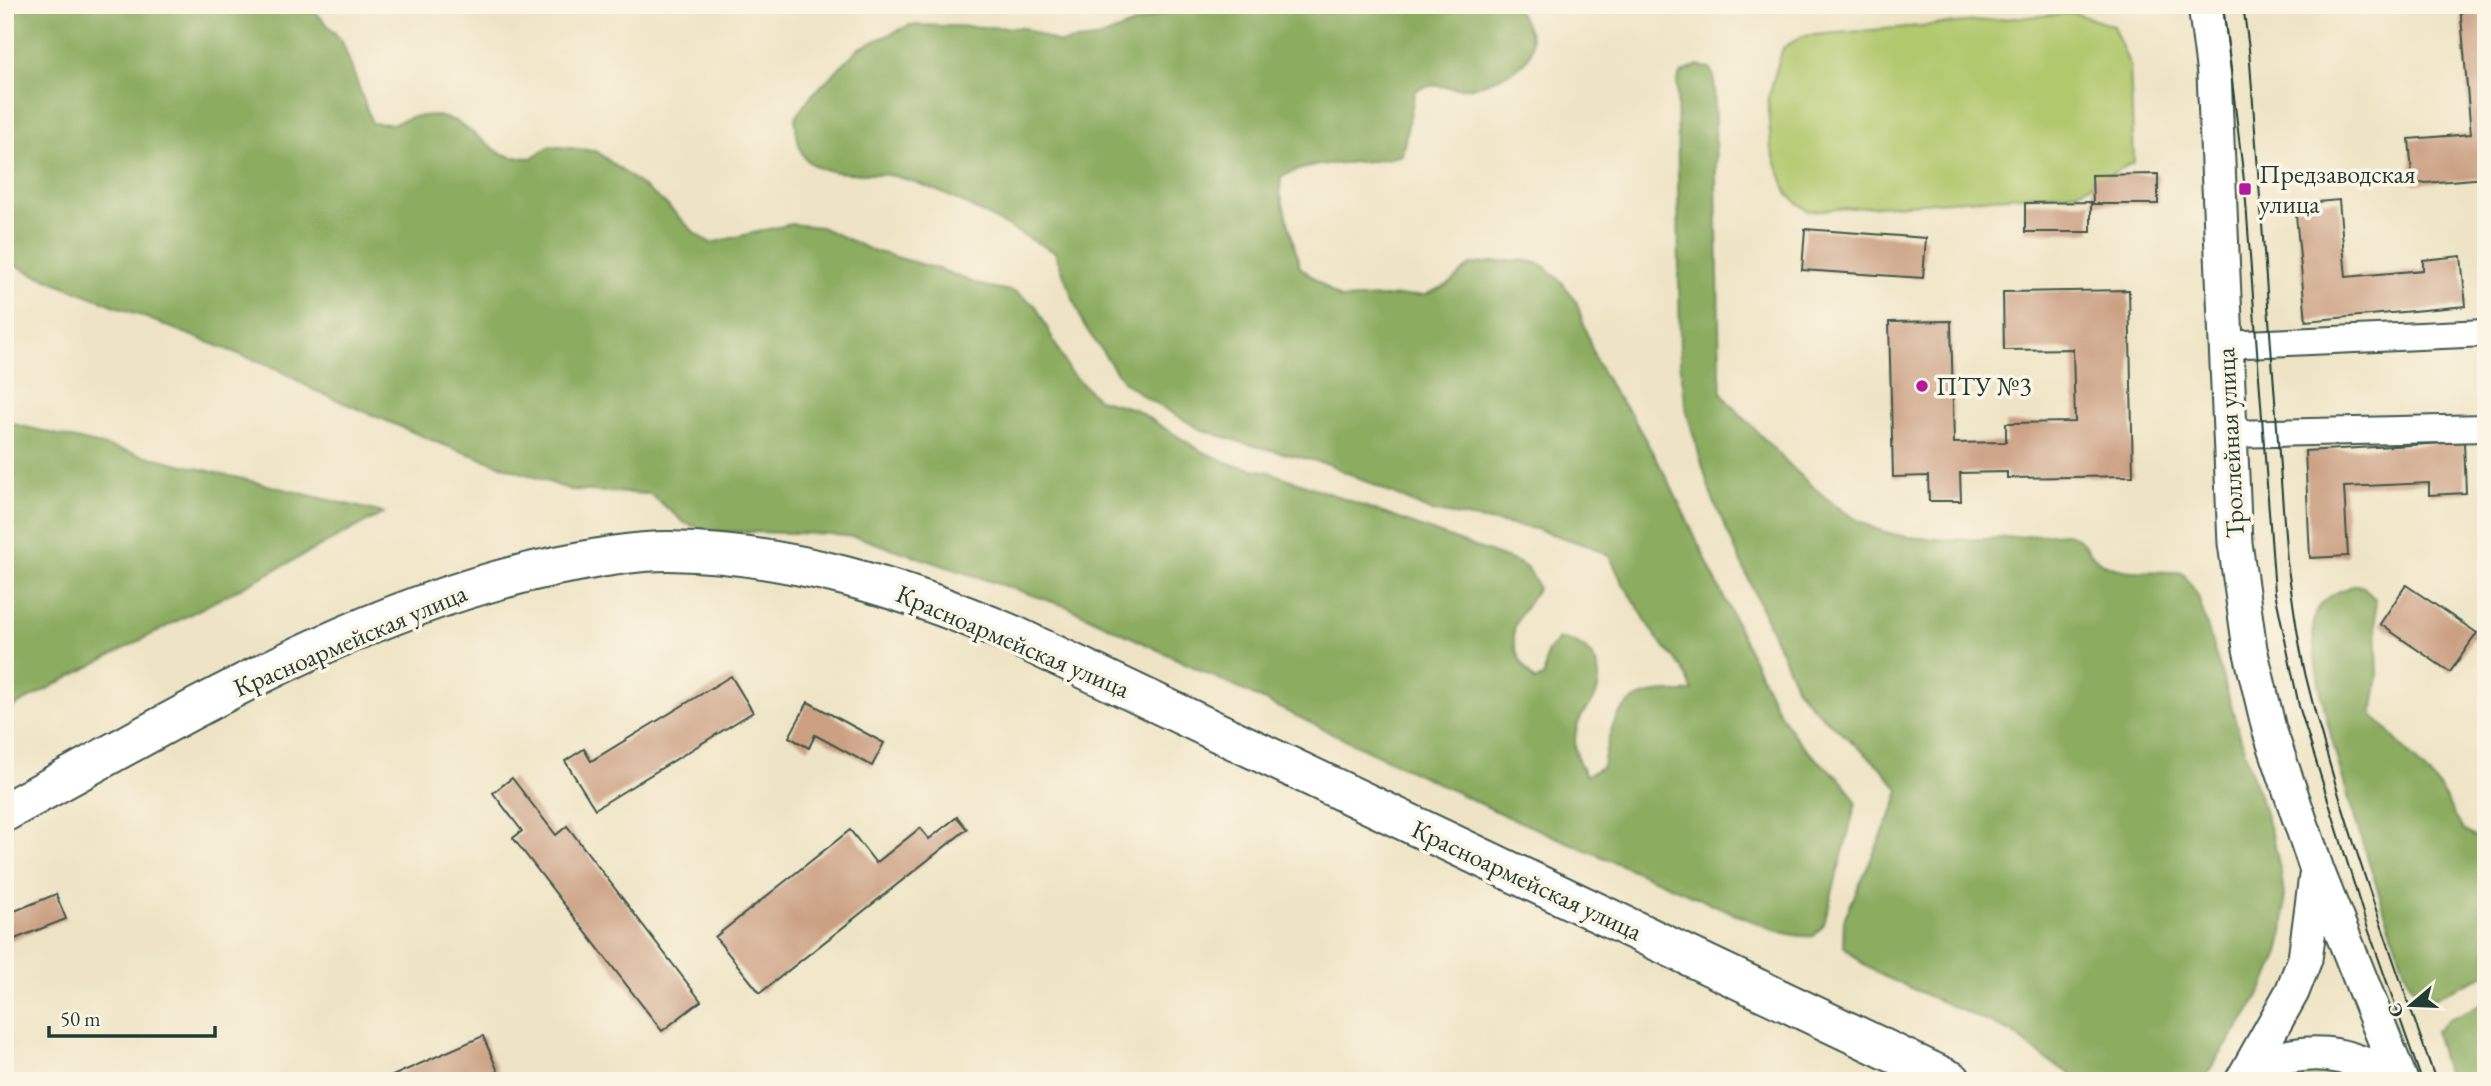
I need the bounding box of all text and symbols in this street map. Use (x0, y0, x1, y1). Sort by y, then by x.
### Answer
place label: Предзаводская улица (2259, 157, 2416, 221)
marker: Предзаводская улица (2237, 181, 2253, 197)
street label: Троллейная улица (2208, 346, 2252, 539)
place label: ПТУ №3 (1936, 369, 2032, 403)
marker: ПТУ №3 (1914, 378, 1930, 394)
street label: Красноармейская улица (228, 575, 473, 705)
street label: Красноармейская улица (891, 576, 1136, 706)
street label: Красноармейская улица (1406, 812, 1648, 949)
north arrow (2376, 970, 2446, 1040)
scale bar (49, 995, 215, 1039)
text: С (2381, 1000, 2409, 1021)
text: 50 m (60, 1005, 101, 1032)

